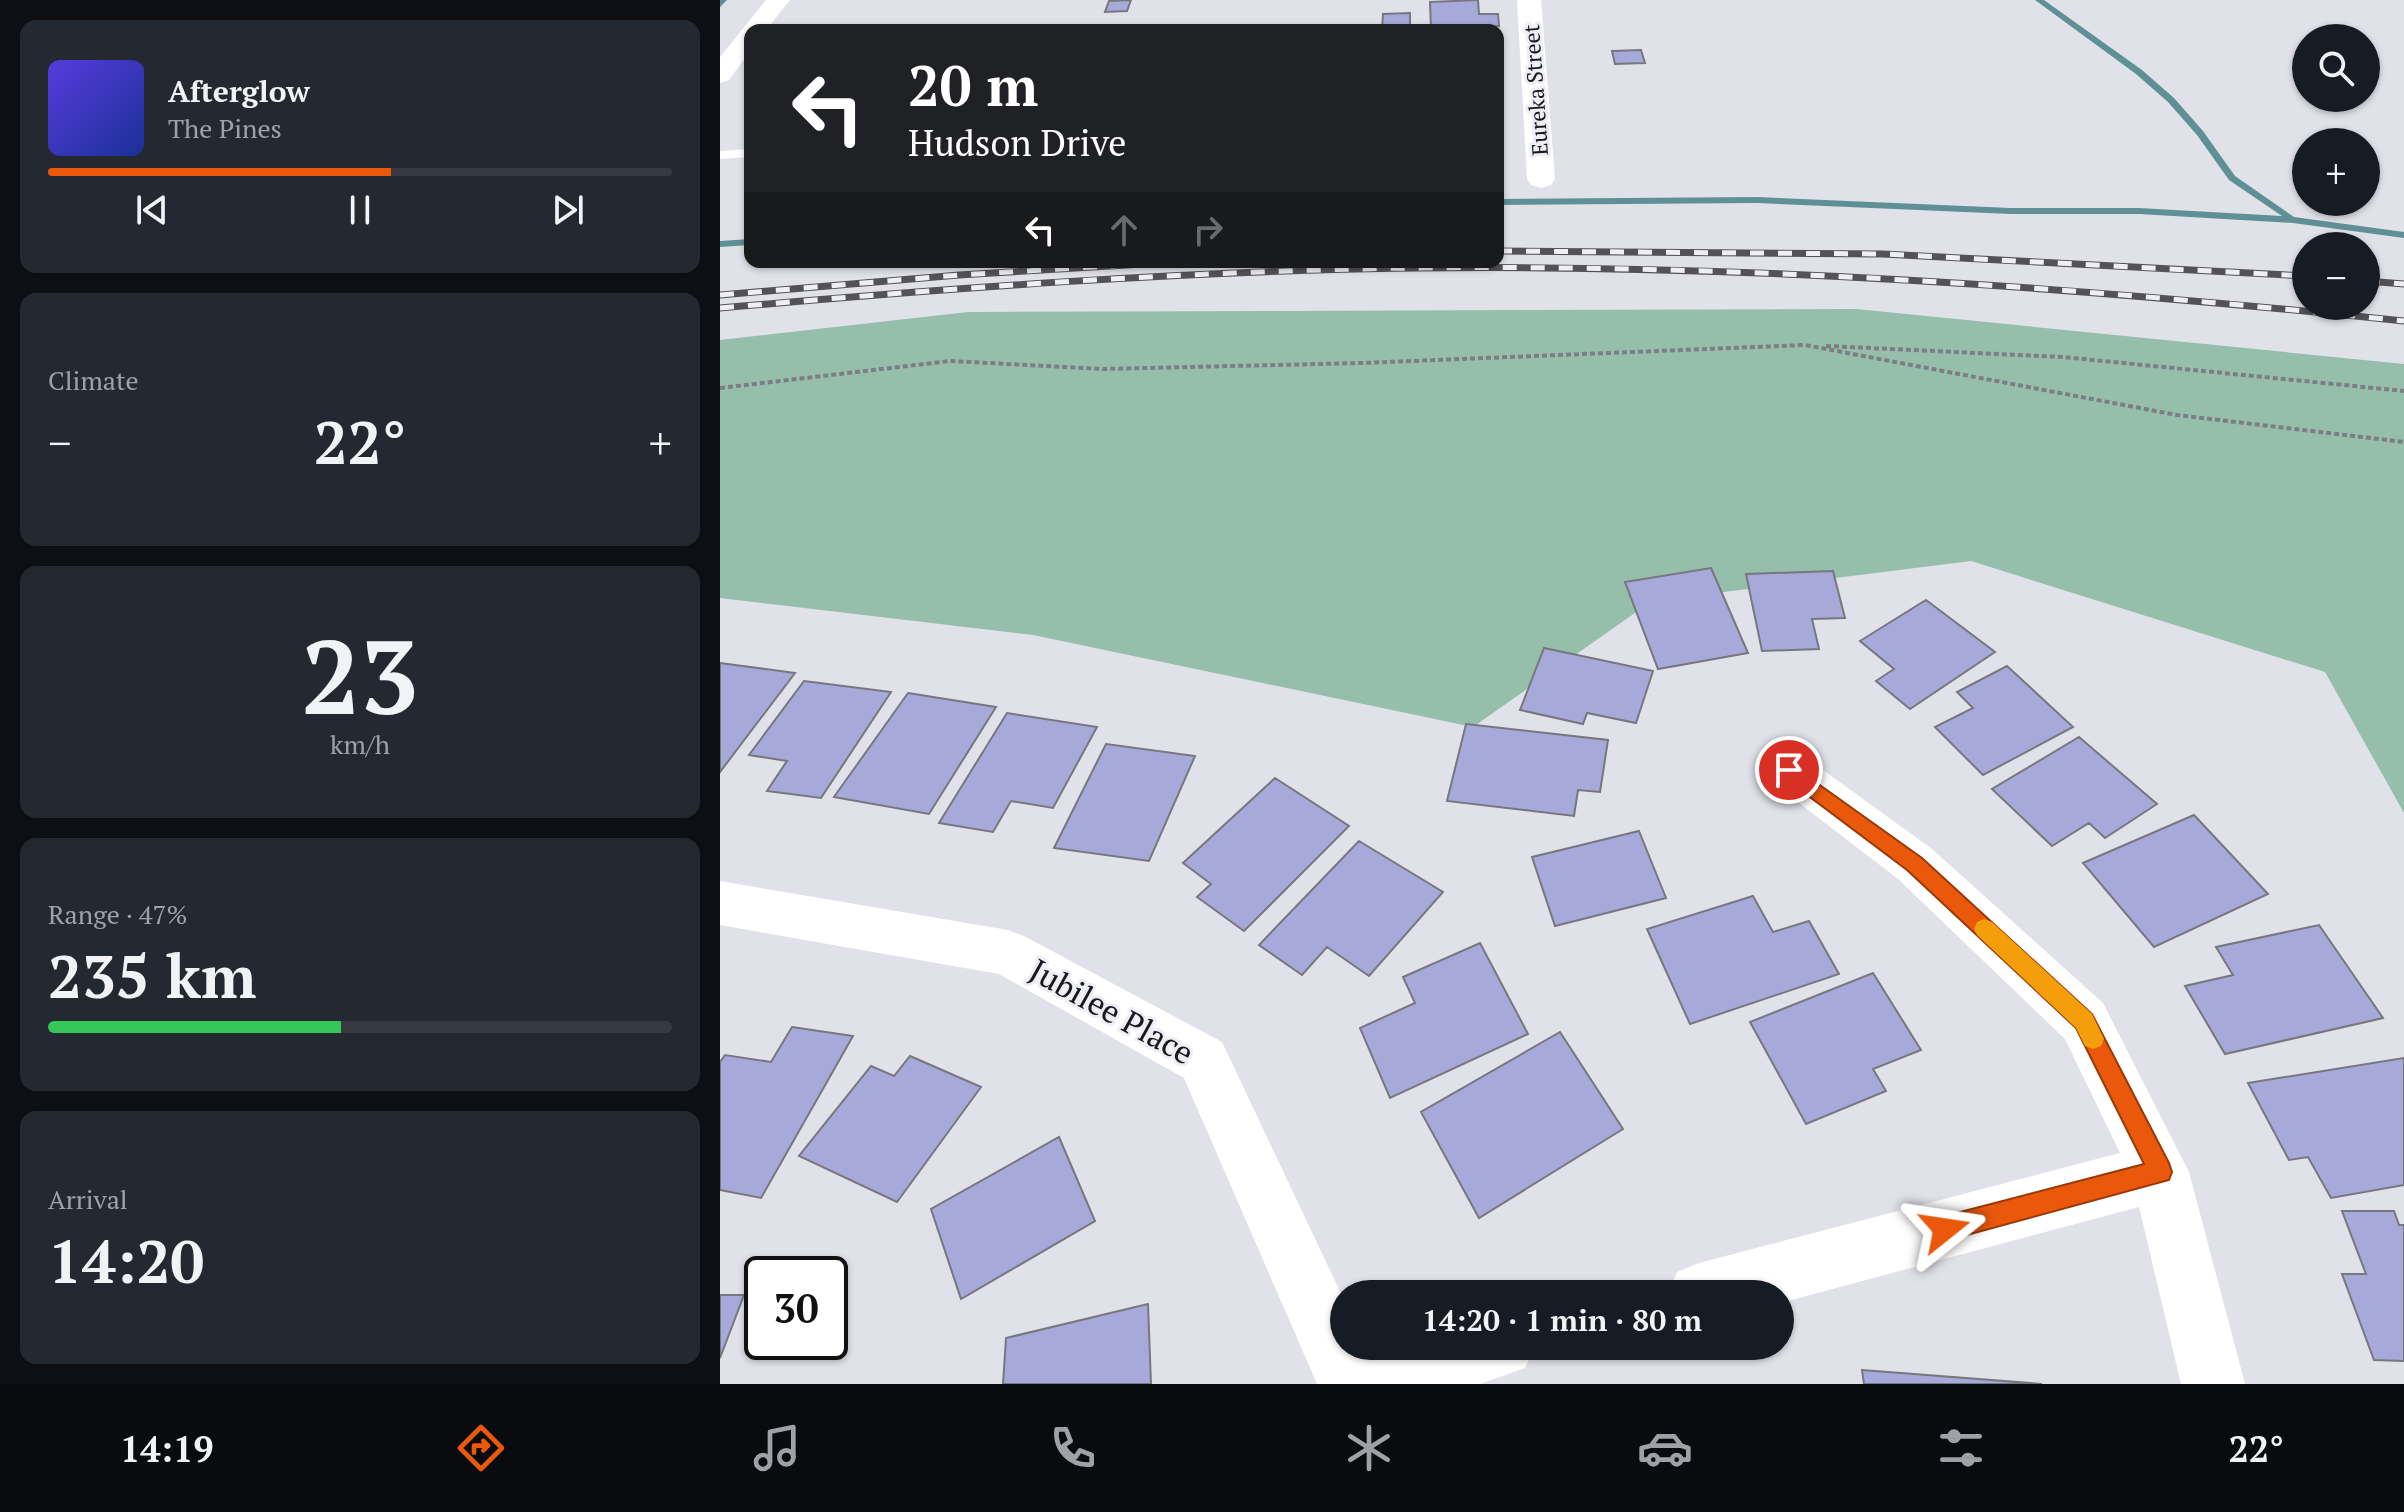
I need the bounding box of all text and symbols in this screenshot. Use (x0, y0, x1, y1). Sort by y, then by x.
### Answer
street label: Eureka Street (1516, 23, 1554, 157)
map controls (2292, 24, 2380, 320)
button: search (2292, 24, 2380, 112)
text: 20 m (908, 48, 1038, 122)
icon: left (776, 56, 880, 160)
text: Afterglow (168, 71, 310, 111)
text: The Pines (168, 111, 282, 145)
text: Hudson Drive (908, 119, 1126, 166)
button: + (2292, 128, 2380, 216)
icon: previous (130, 188, 174, 232)
icon: pause (338, 188, 382, 232)
icon: next (546, 188, 590, 232)
icon: left (1018, 208, 1062, 252)
icon: ahead (1102, 208, 1146, 252)
icon: right (1186, 208, 1230, 252)
button: − (2292, 232, 2380, 320)
text: Climate (48, 363, 139, 397)
text: 22° (314, 402, 406, 481)
text: − (48, 413, 71, 472)
text: + (649, 413, 672, 472)
text: 23 (301, 606, 419, 744)
text: km/h (330, 727, 390, 761)
pin (1755, 736, 1823, 804)
icon: arrive (1767, 748, 1811, 792)
text: Range · 47% (48, 897, 187, 931)
text: 235 km (48, 936, 256, 1015)
street label: Jubilee Place (1023, 949, 1201, 1073)
text: Arrival (48, 1182, 128, 1216)
position arrow (1903, 1187, 1987, 1271)
text: 14:20 (48, 1221, 204, 1300)
speed limit sign: 30 (744, 1256, 848, 1360)
text: 14:20 · 1 min · 80 m (1422, 1300, 1702, 1340)
icon: directions (453, 1420, 509, 1476)
icon: music (749, 1420, 805, 1476)
icon: phone (1045, 1420, 1101, 1476)
icon: climate (1341, 1420, 1397, 1476)
icon: car (1637, 1420, 1693, 1476)
icon: filters (1933, 1420, 1989, 1476)
text: 14:19 (120, 1425, 214, 1472)
text: 22° (2228, 1425, 2284, 1472)

